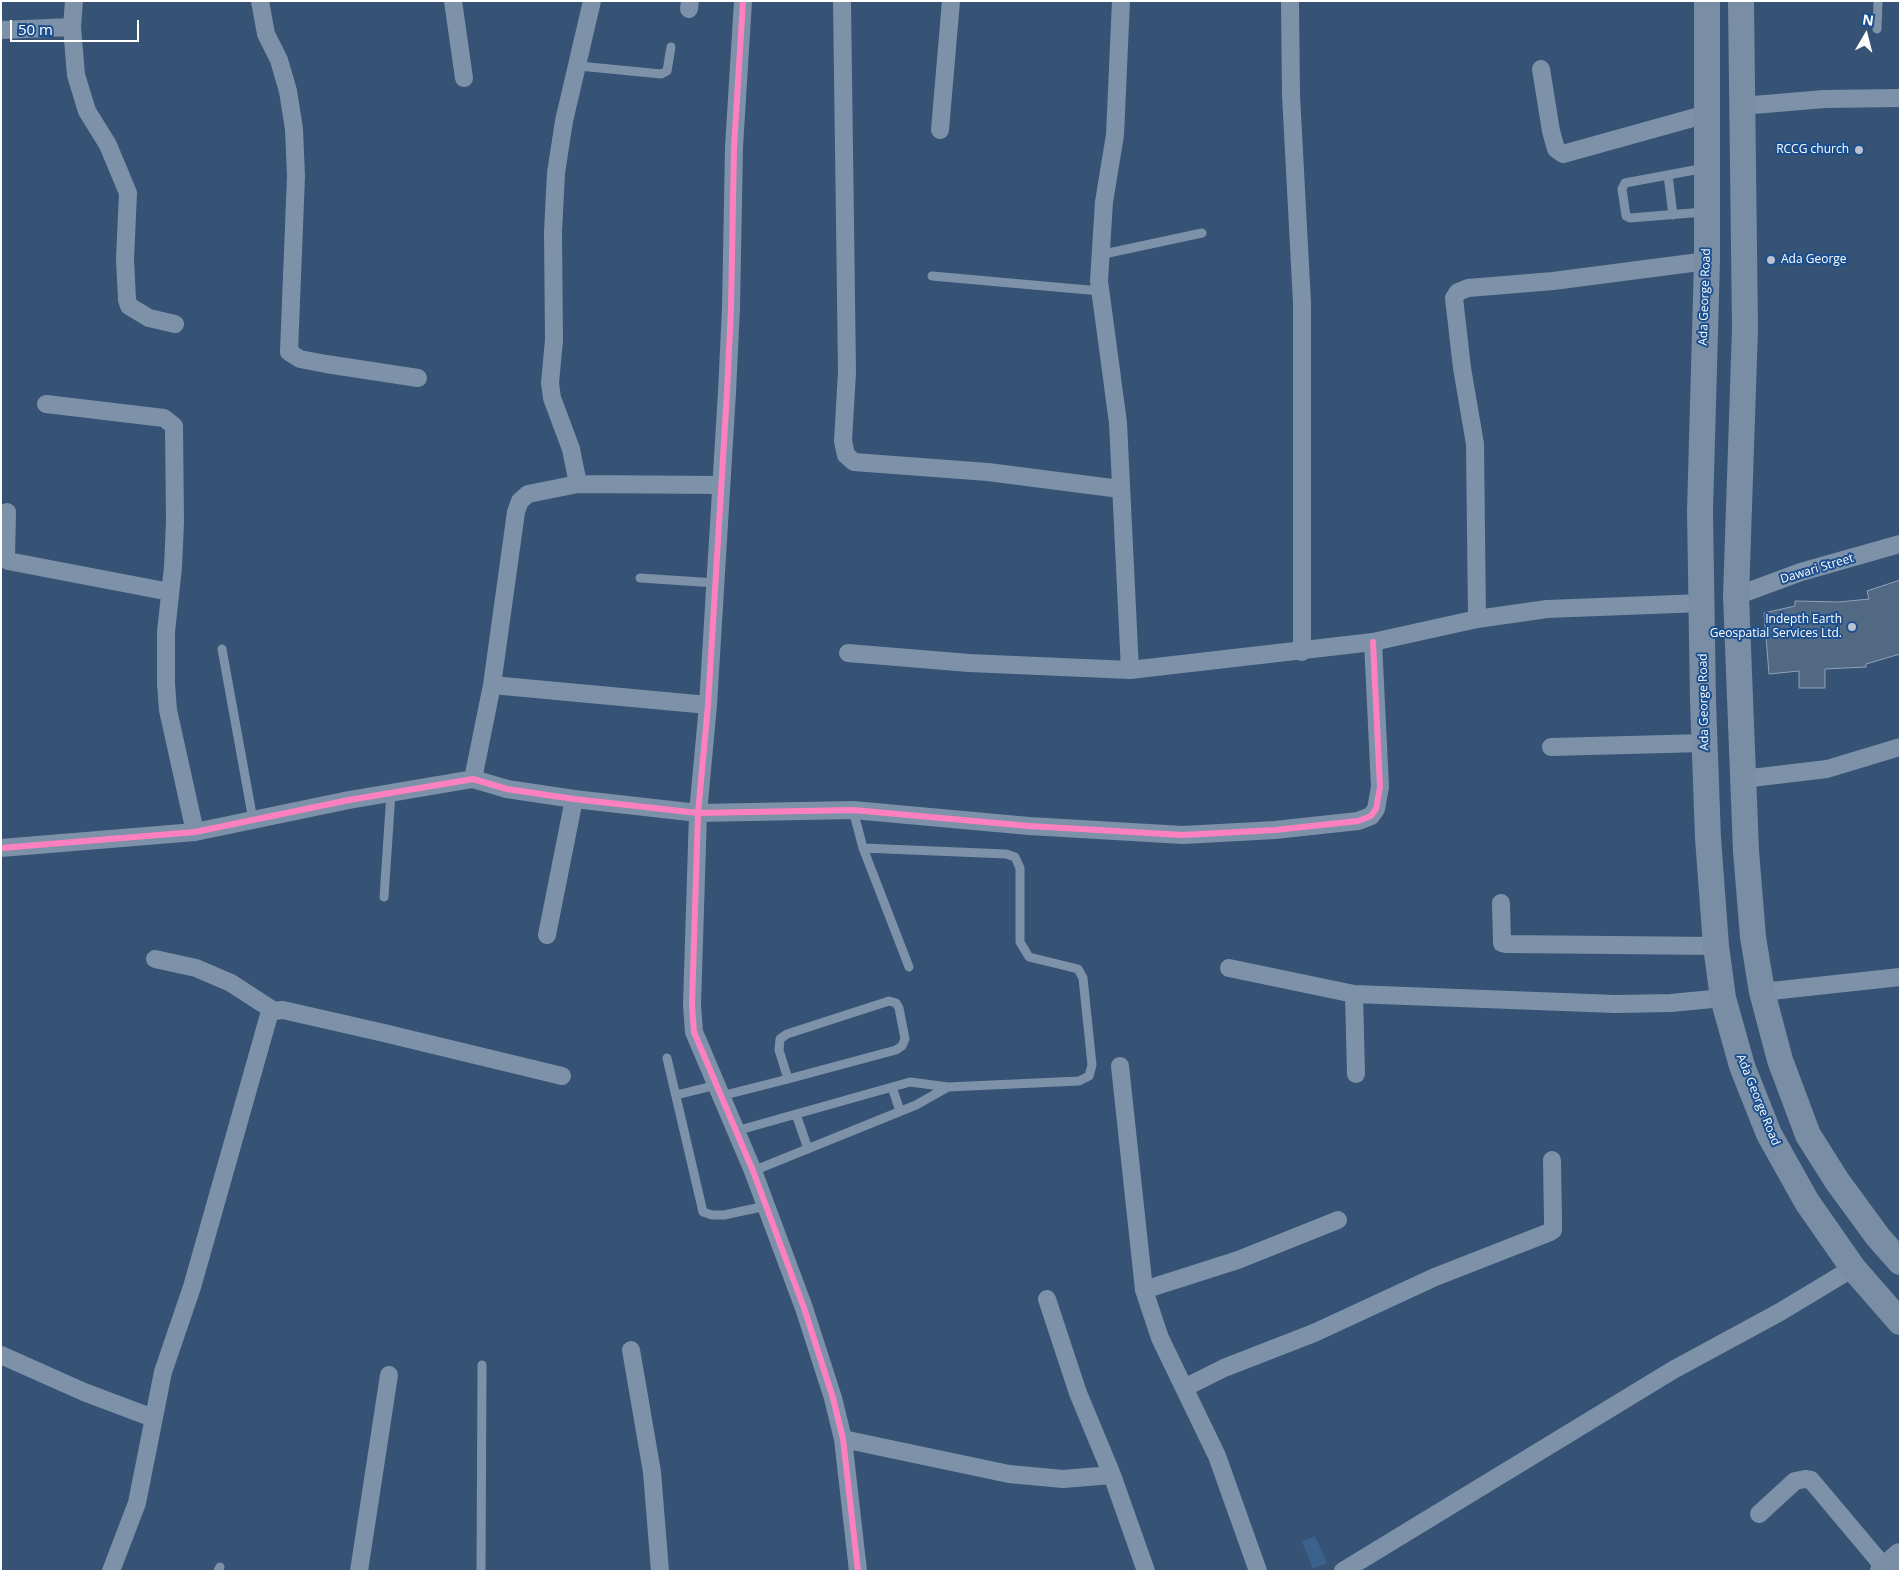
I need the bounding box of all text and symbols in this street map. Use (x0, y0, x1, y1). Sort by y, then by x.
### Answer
text: N (1861, 9, 1875, 30)
scale bar (12, 10, 141, 42)
north arrow (1841, 10, 1891, 60)
text: 50 m (18, 19, 53, 39)
place label: RCCG church (1776, 143, 1849, 157)
marker: RCCG church (1853, 144, 1865, 156)
street label: Ada George Road (1696, 248, 1714, 346)
place label: Ada George (1781, 253, 1847, 267)
marker: Ada George (1765, 254, 1777, 266)
street label: Dawari Street (1779, 551, 1855, 587)
place label: Indepth Earth Geospatial Services Ltd. (1710, 613, 1842, 641)
marker: Indepth Earth Geospatial Services Ltd. (1846, 621, 1858, 633)
street label: Ada George Road (1696, 653, 1712, 751)
street label: Ada George Road (1733, 1052, 1783, 1148)

